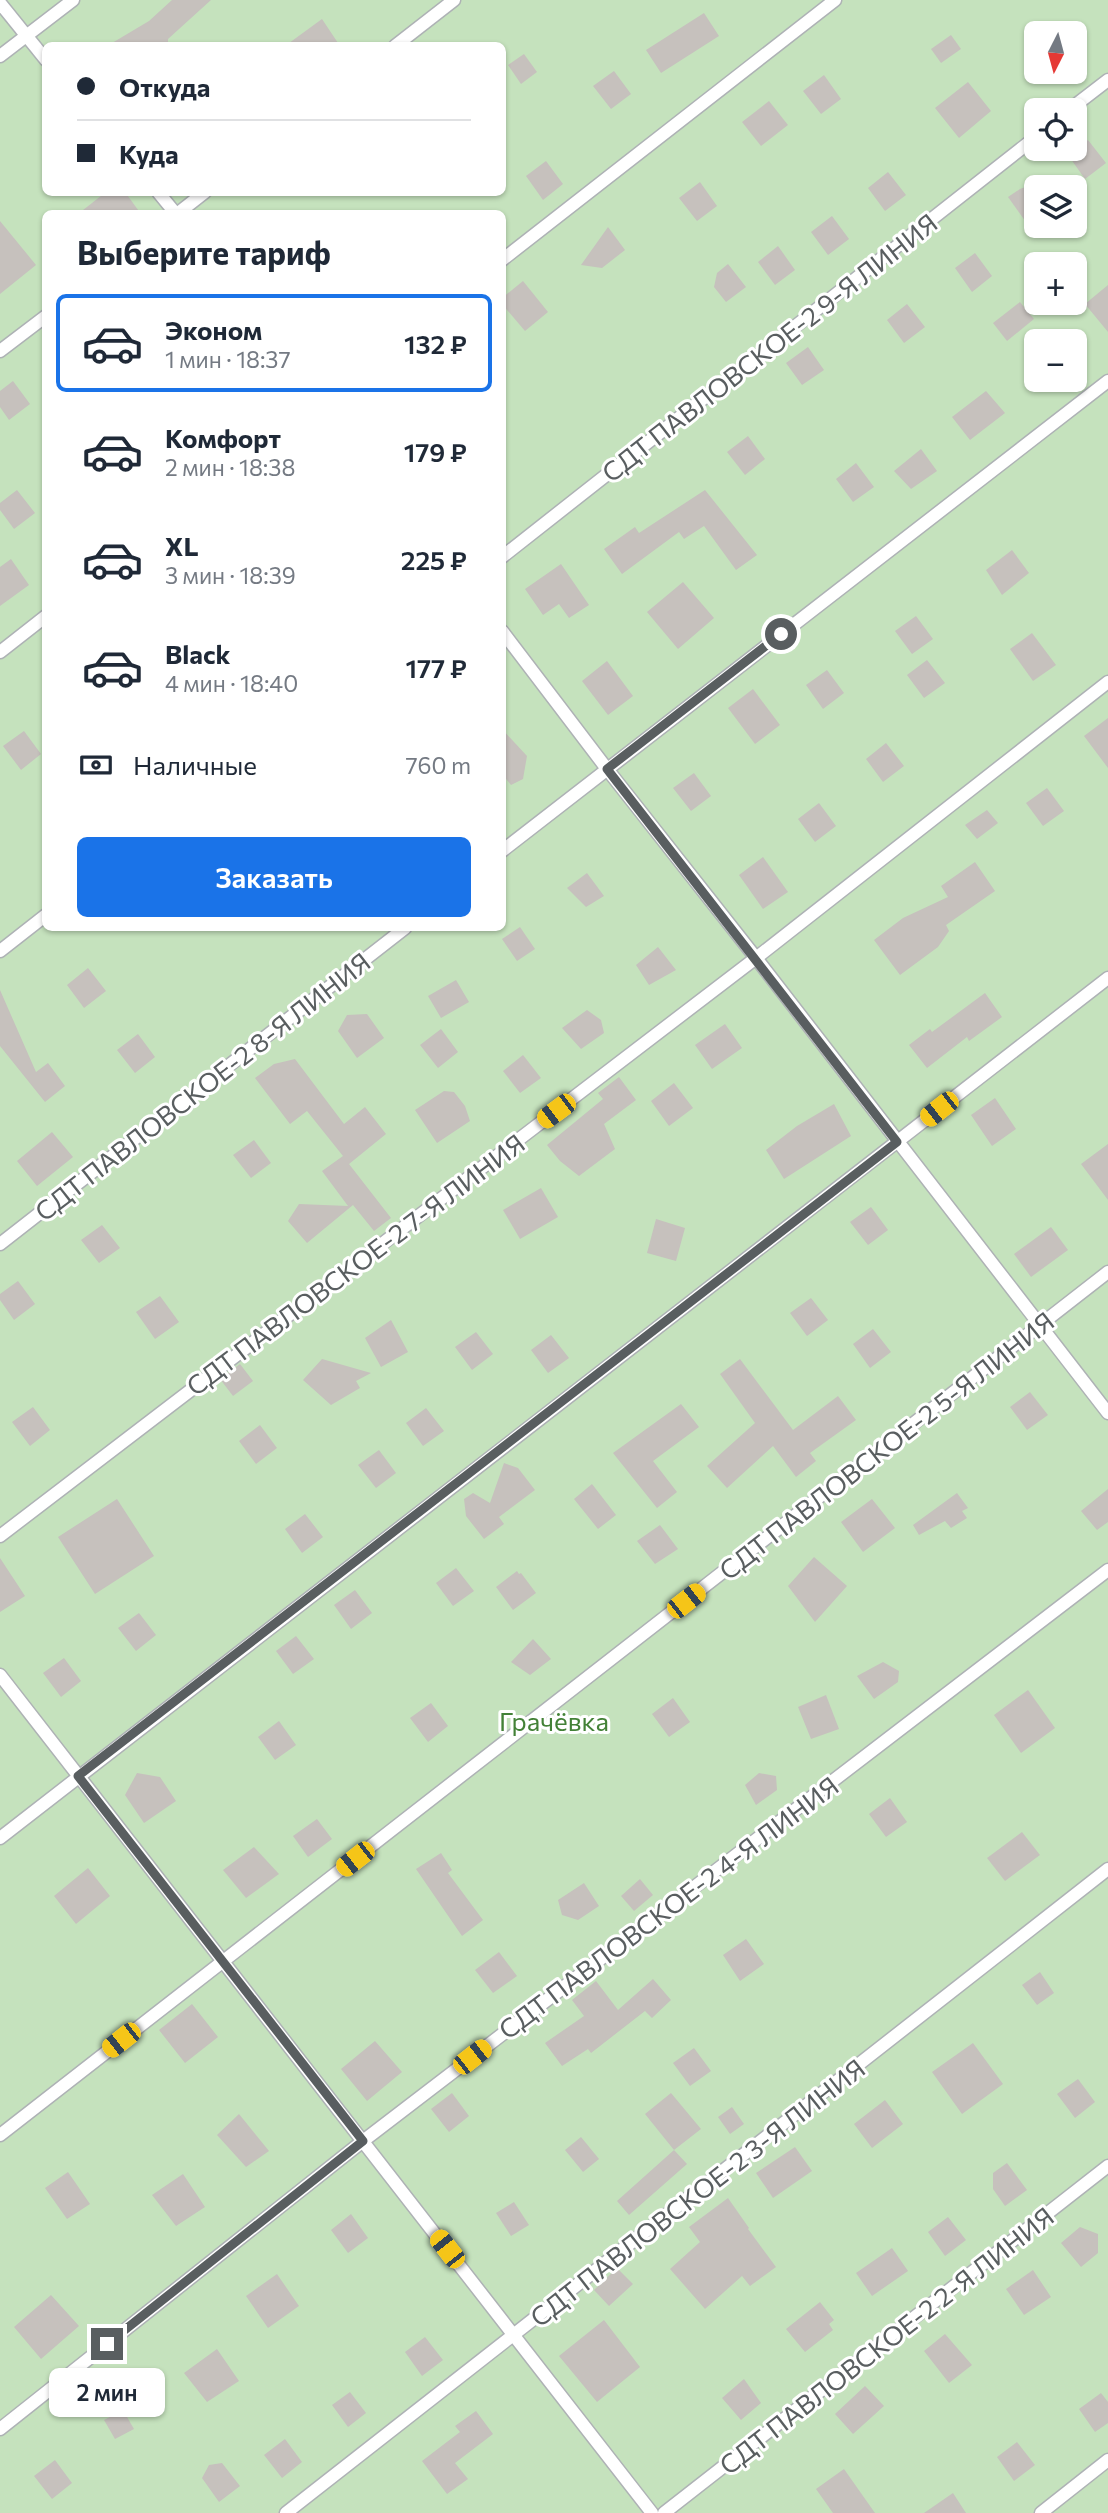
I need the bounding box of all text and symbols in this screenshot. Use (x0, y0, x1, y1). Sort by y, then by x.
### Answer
north arrow (1024, 21, 1087, 84)
map controls (1024, 21, 1087, 392)
text: Откуда (119, 71, 210, 102)
button: locate (1024, 98, 1087, 161)
text: Куда (119, 138, 179, 169)
button: layers (1024, 175, 1087, 238)
street label: СДТ ПАВЛОВСКОЕ-2 9-Я ЛИНИЯ (595, 206, 943, 488)
text: Выберите тариф (77, 232, 331, 272)
button: + (1024, 252, 1087, 315)
icon: car (81, 312, 144, 375)
text: Эконом (165, 314, 262, 345)
text: 132 ₽ (404, 328, 467, 359)
button: − (1024, 329, 1087, 392)
text: 1 мин · 18:37 (165, 345, 291, 373)
icon: car (81, 420, 144, 483)
text: Комфорт (165, 422, 281, 453)
text: 179 ₽ (404, 436, 467, 467)
text: 2 мин · 18:38 (165, 453, 295, 481)
icon: car (81, 528, 144, 591)
text: XL (165, 530, 199, 561)
text: 225 ₽ (401, 544, 467, 575)
text: 3 мин · 18:39 (165, 561, 296, 589)
route start (765, 618, 797, 650)
icon: car (81, 636, 144, 699)
text: Black (165, 638, 231, 669)
text: 177 ₽ (405, 652, 467, 683)
text: 4 мин · 18:40 (165, 669, 298, 697)
icon: cash (77, 746, 115, 784)
text: Наличные (133, 749, 257, 780)
text: 760 m (405, 751, 471, 779)
button: Заказать (77, 837, 471, 917)
street label: СДТ ПАВЛОВСКОЕ-2 8-Я ЛИНИЯ (28, 945, 376, 1227)
car (916, 1088, 963, 1130)
car (533, 1090, 580, 1132)
street label: СДТ ПАВЛОВСКОЕ-2 7-Я ЛИНИЯ (180, 1127, 530, 1401)
street label: СДТ ПАВЛОВСКОЕ-2 5-Я ЛИНИЯ (712, 1305, 1060, 1585)
car (663, 1580, 710, 1622)
park label: Грачёвка (499, 1705, 609, 1736)
street label: СДТ ПАВЛОВСКОЕ-2 4-Я ЛИНИЯ (492, 1769, 844, 2045)
car (332, 1838, 379, 1880)
car (98, 2019, 145, 2061)
car (449, 2036, 496, 2078)
street label: СДТ ПАВЛОВСКОЕ-2 3-Я ЛИНИЯ (523, 2052, 871, 2332)
street label: СДТ ПАВЛОВСКОЕ-2 2-Я ЛИНИЯ (713, 2200, 1059, 2480)
car (426, 2226, 469, 2272)
route end (91, 2328, 123, 2360)
callout: 2 мин (49, 2368, 165, 2418)
text: 2 мин (77, 2378, 137, 2406)

